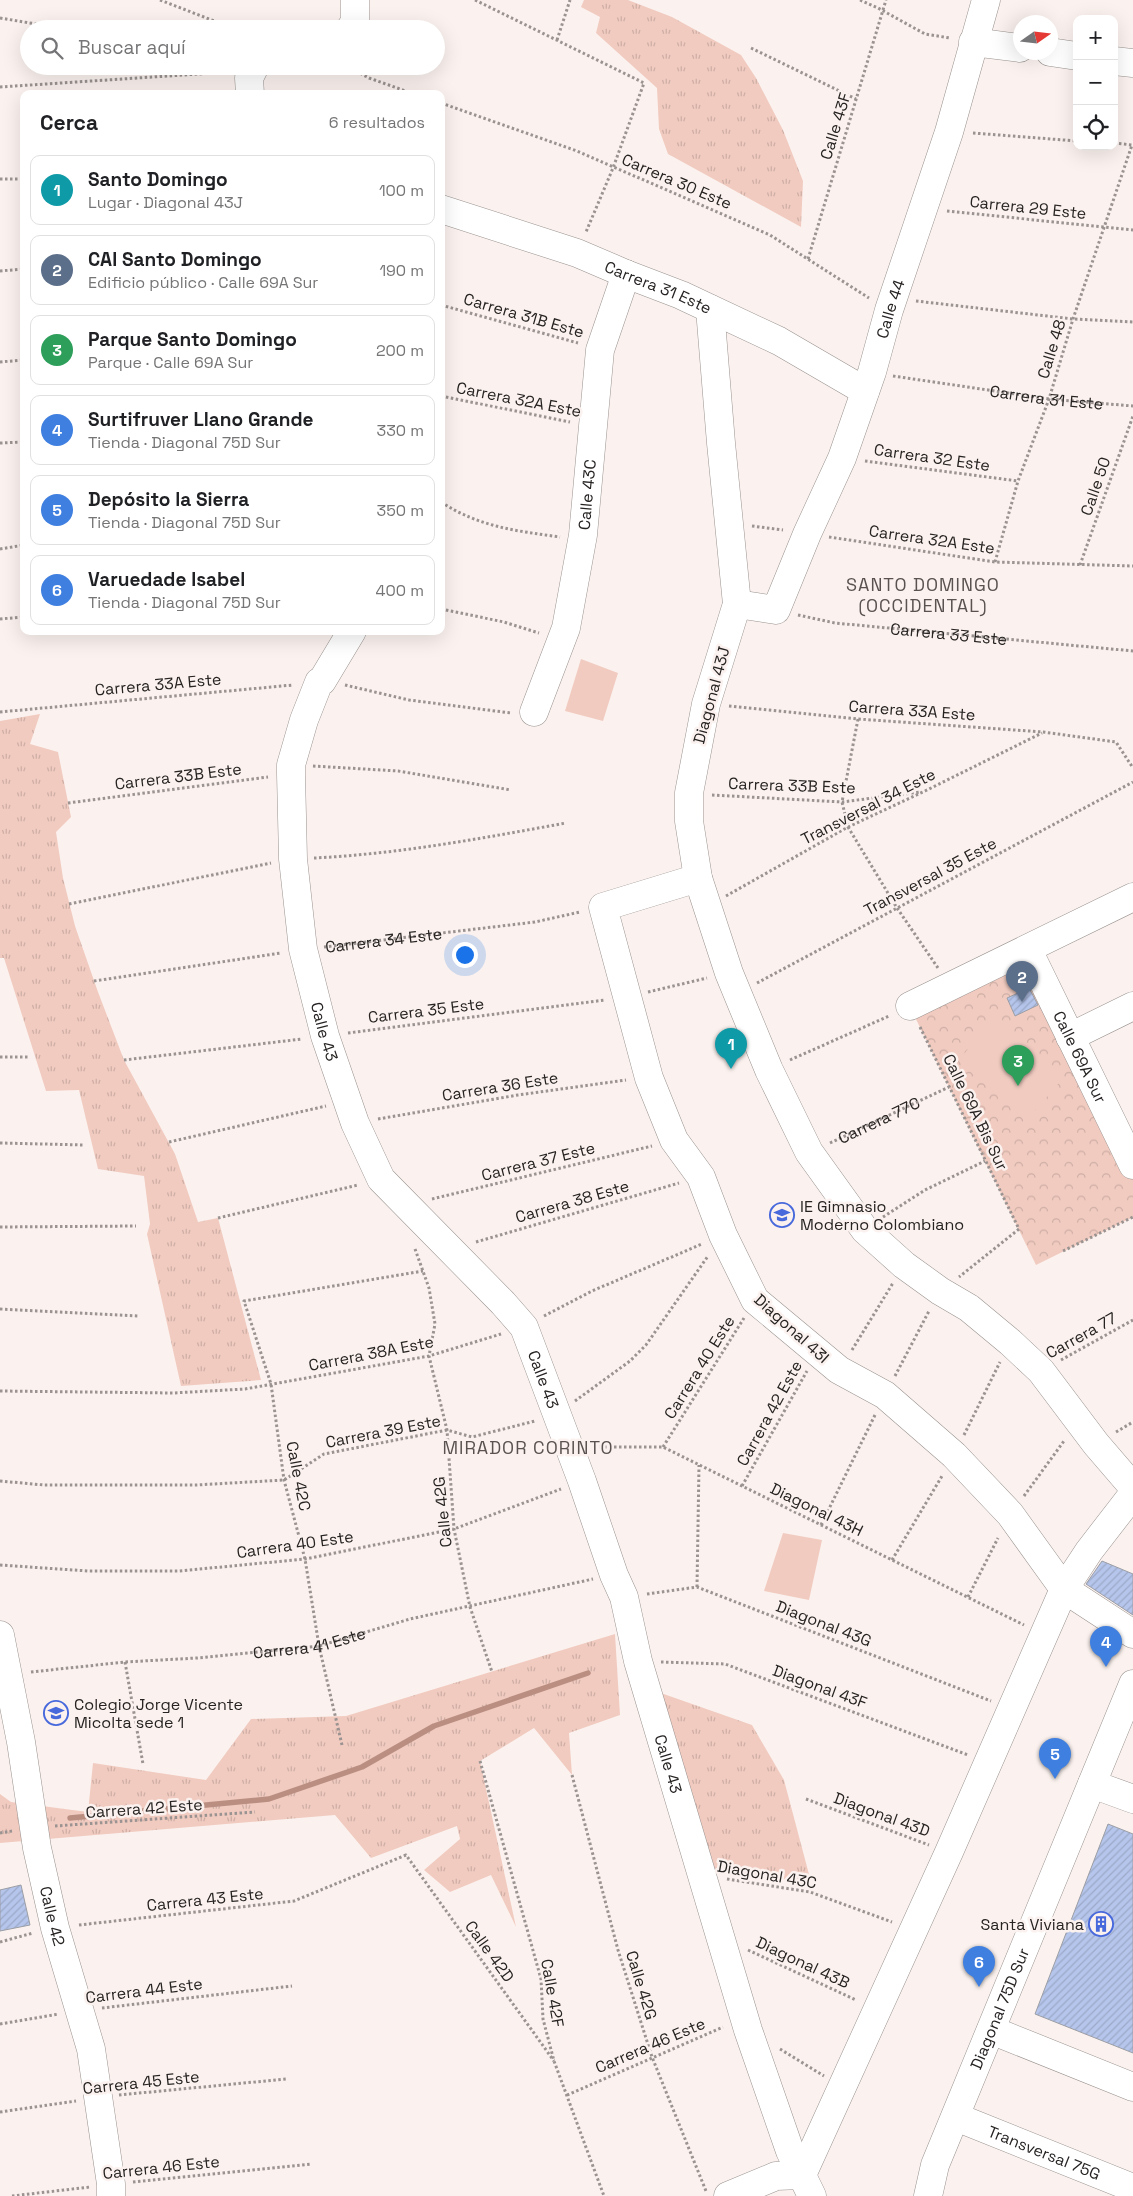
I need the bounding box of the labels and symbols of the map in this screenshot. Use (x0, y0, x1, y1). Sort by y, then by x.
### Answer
north arrow (1013, 15, 1058, 60)
street label: Calle 43F (815, 90, 856, 162)
street label: Carrera 30 Este (619, 149, 735, 214)
street label: Carrera 29 Este (969, 191, 1087, 224)
street label: Carrera 31 Este (601, 256, 715, 319)
street label: Calle 44 (872, 277, 910, 341)
street label: Carrera 31B Este (461, 288, 587, 343)
street label: Calle 48 (1033, 317, 1070, 381)
street label: Carrera 32A Este (455, 377, 583, 422)
street label: Carrera 31 Este (988, 380, 1104, 414)
street label: Carrera 32 Este (873, 439, 991, 476)
street label: Calle 50 (1076, 454, 1115, 518)
street label: Calle 43C (574, 458, 601, 531)
street label: Carrera 32A Este (868, 520, 996, 559)
district label: SANTO DOMINGO (OCCIDENTAL) (846, 573, 1000, 617)
street label: Carrera 33 Este (889, 618, 1008, 650)
street label: Diagonal 43J (688, 644, 735, 746)
street label: Carrera 33A Este (94, 669, 222, 700)
street label: Carrera 33A Este (848, 696, 976, 725)
street label: Carrera 33B Este (113, 758, 243, 795)
street label: Transversal 34 Este (798, 764, 939, 849)
street label: Carrera 33B Este (728, 773, 856, 798)
street label: Transversal 35 Este (860, 833, 1000, 920)
street label: Carrera 34 Este (324, 923, 443, 958)
your location (452, 942, 478, 968)
pin: 2 (1006, 961, 1038, 1002)
street label: Carrera 35 Este (367, 993, 485, 1028)
street label: Calle 43 (306, 1000, 343, 1064)
street label: Calle 69A Sur (1048, 1008, 1111, 1107)
pin: 1 (715, 1028, 747, 1069)
pin: 3 (1002, 1045, 1034, 1086)
street label: Calle 69A Bis Sur (938, 1050, 1013, 1174)
street label: Carrera 36 Este (441, 1067, 560, 1106)
street label: Carrera 77C (835, 1092, 923, 1149)
street label: Carrera 37 Este (479, 1137, 597, 1186)
street label: Carrera 38 Este (513, 1175, 631, 1228)
place label: IE Gimnasio Moderno Colombiano (800, 1196, 964, 1235)
school or university icon: IE Gimnasio Moderno Colombiano (769, 1202, 795, 1228)
street label: Diagonal 43I (750, 1289, 834, 1368)
street label: Carrera 77 (1042, 1307, 1120, 1363)
street label: Carrera 40 Este (659, 1312, 740, 1423)
street label: Carrera 38A Este (307, 1331, 436, 1376)
street label: Calle 43 (523, 1347, 564, 1412)
street label: Carrera 42 Este (732, 1357, 807, 1470)
street label: Carrera 39 Este (324, 1410, 443, 1453)
district label: MIRADOR CORINTO (443, 1436, 614, 1459)
street label: Calle 42C (281, 1439, 316, 1513)
street label: Calle 42G (428, 1475, 457, 1548)
street label: Diagonal 43H (767, 1478, 867, 1541)
street label: Carrera 40 Este (235, 1526, 355, 1563)
street label: Diagonal 43G (773, 1596, 875, 1651)
street label: Carrera 41 Este (252, 1623, 368, 1663)
pin: 4 (1090, 1626, 1122, 1667)
street label: Diagonal 43F (770, 1660, 870, 1713)
place label: Colegio Jorge Vicente Micolta sede 1 (74, 1694, 243, 1733)
school or university icon: Colegio Jorge Vicente Micolta sede 1 (43, 1700, 69, 1726)
street label: Calle 43 (649, 1732, 687, 1796)
pin: 5 (1039, 1738, 1071, 1779)
street label: Diagonal 43D (831, 1787, 933, 1842)
street label: Carrera 42 Este (85, 1794, 203, 1823)
street label: Diagonal 43C (716, 1855, 818, 1894)
street label: Carrera 43 Este (146, 1883, 265, 1916)
street label: Calle 42 (35, 1884, 70, 1948)
building icon: Santa Viviana (1088, 1911, 1114, 1937)
place label: Santa Viviana (980, 1914, 1084, 1935)
street label: Calle 42D (460, 1916, 519, 1986)
street label: Diagonal 43B (753, 1932, 853, 1993)
street label: Diagonal 75D Sur (965, 1945, 1034, 2073)
pin: 6 (963, 1946, 995, 1987)
street label: Calle 42G (621, 1948, 662, 2022)
street label: Calle 42F (536, 1957, 569, 2029)
street label: Carrera 44 Este (84, 1973, 204, 2008)
street label: Carrera 46 Este (592, 2013, 708, 2078)
street label: Carrera 45 Este (82, 2066, 200, 2099)
street label: Transversal 75G (985, 2121, 1103, 2185)
street label: Carrera 46 Este (102, 2151, 221, 2184)

